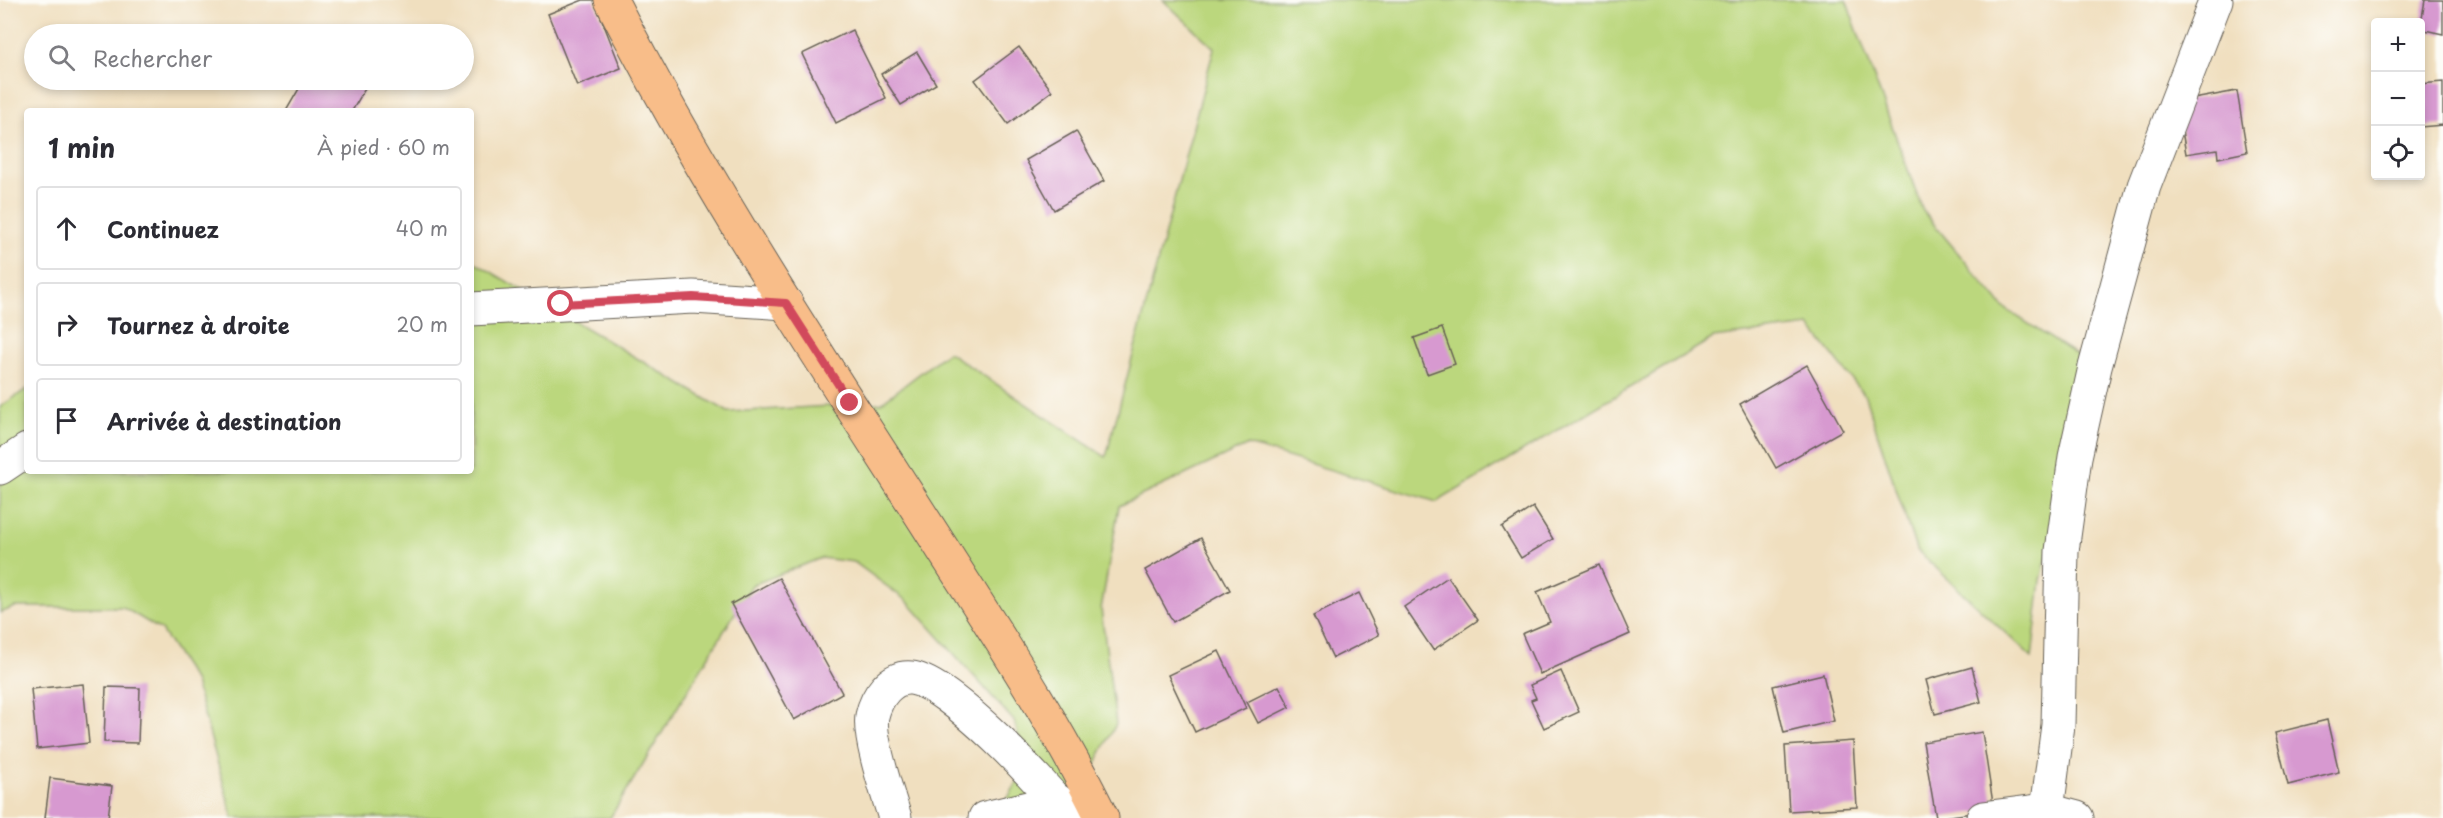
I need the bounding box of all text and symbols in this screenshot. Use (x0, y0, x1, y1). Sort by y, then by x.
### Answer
map controls (2371, 18, 2425, 180)
button: + (2371, 18, 2425, 72)
search box (24, 24, 474, 90)
icon: search (45, 41, 78, 74)
text: Rechercher (93, 41, 212, 74)
button: − (2371, 72, 2425, 126)
button: locate (2371, 126, 2425, 180)
text: 1 min (48, 128, 115, 167)
text: À pied · 60 m (317, 132, 450, 162)
icon: ahead (50, 212, 83, 245)
text: Continuez (107, 212, 219, 245)
text: 40 m (396, 213, 448, 243)
route start (547, 290, 573, 316)
icon: right (50, 308, 83, 341)
text: Tournez à droite (107, 308, 290, 341)
text: 20 m (396, 309, 448, 339)
route end (836, 389, 862, 415)
icon: arrive (50, 404, 83, 437)
text: Arrivée à destination (107, 404, 341, 437)

